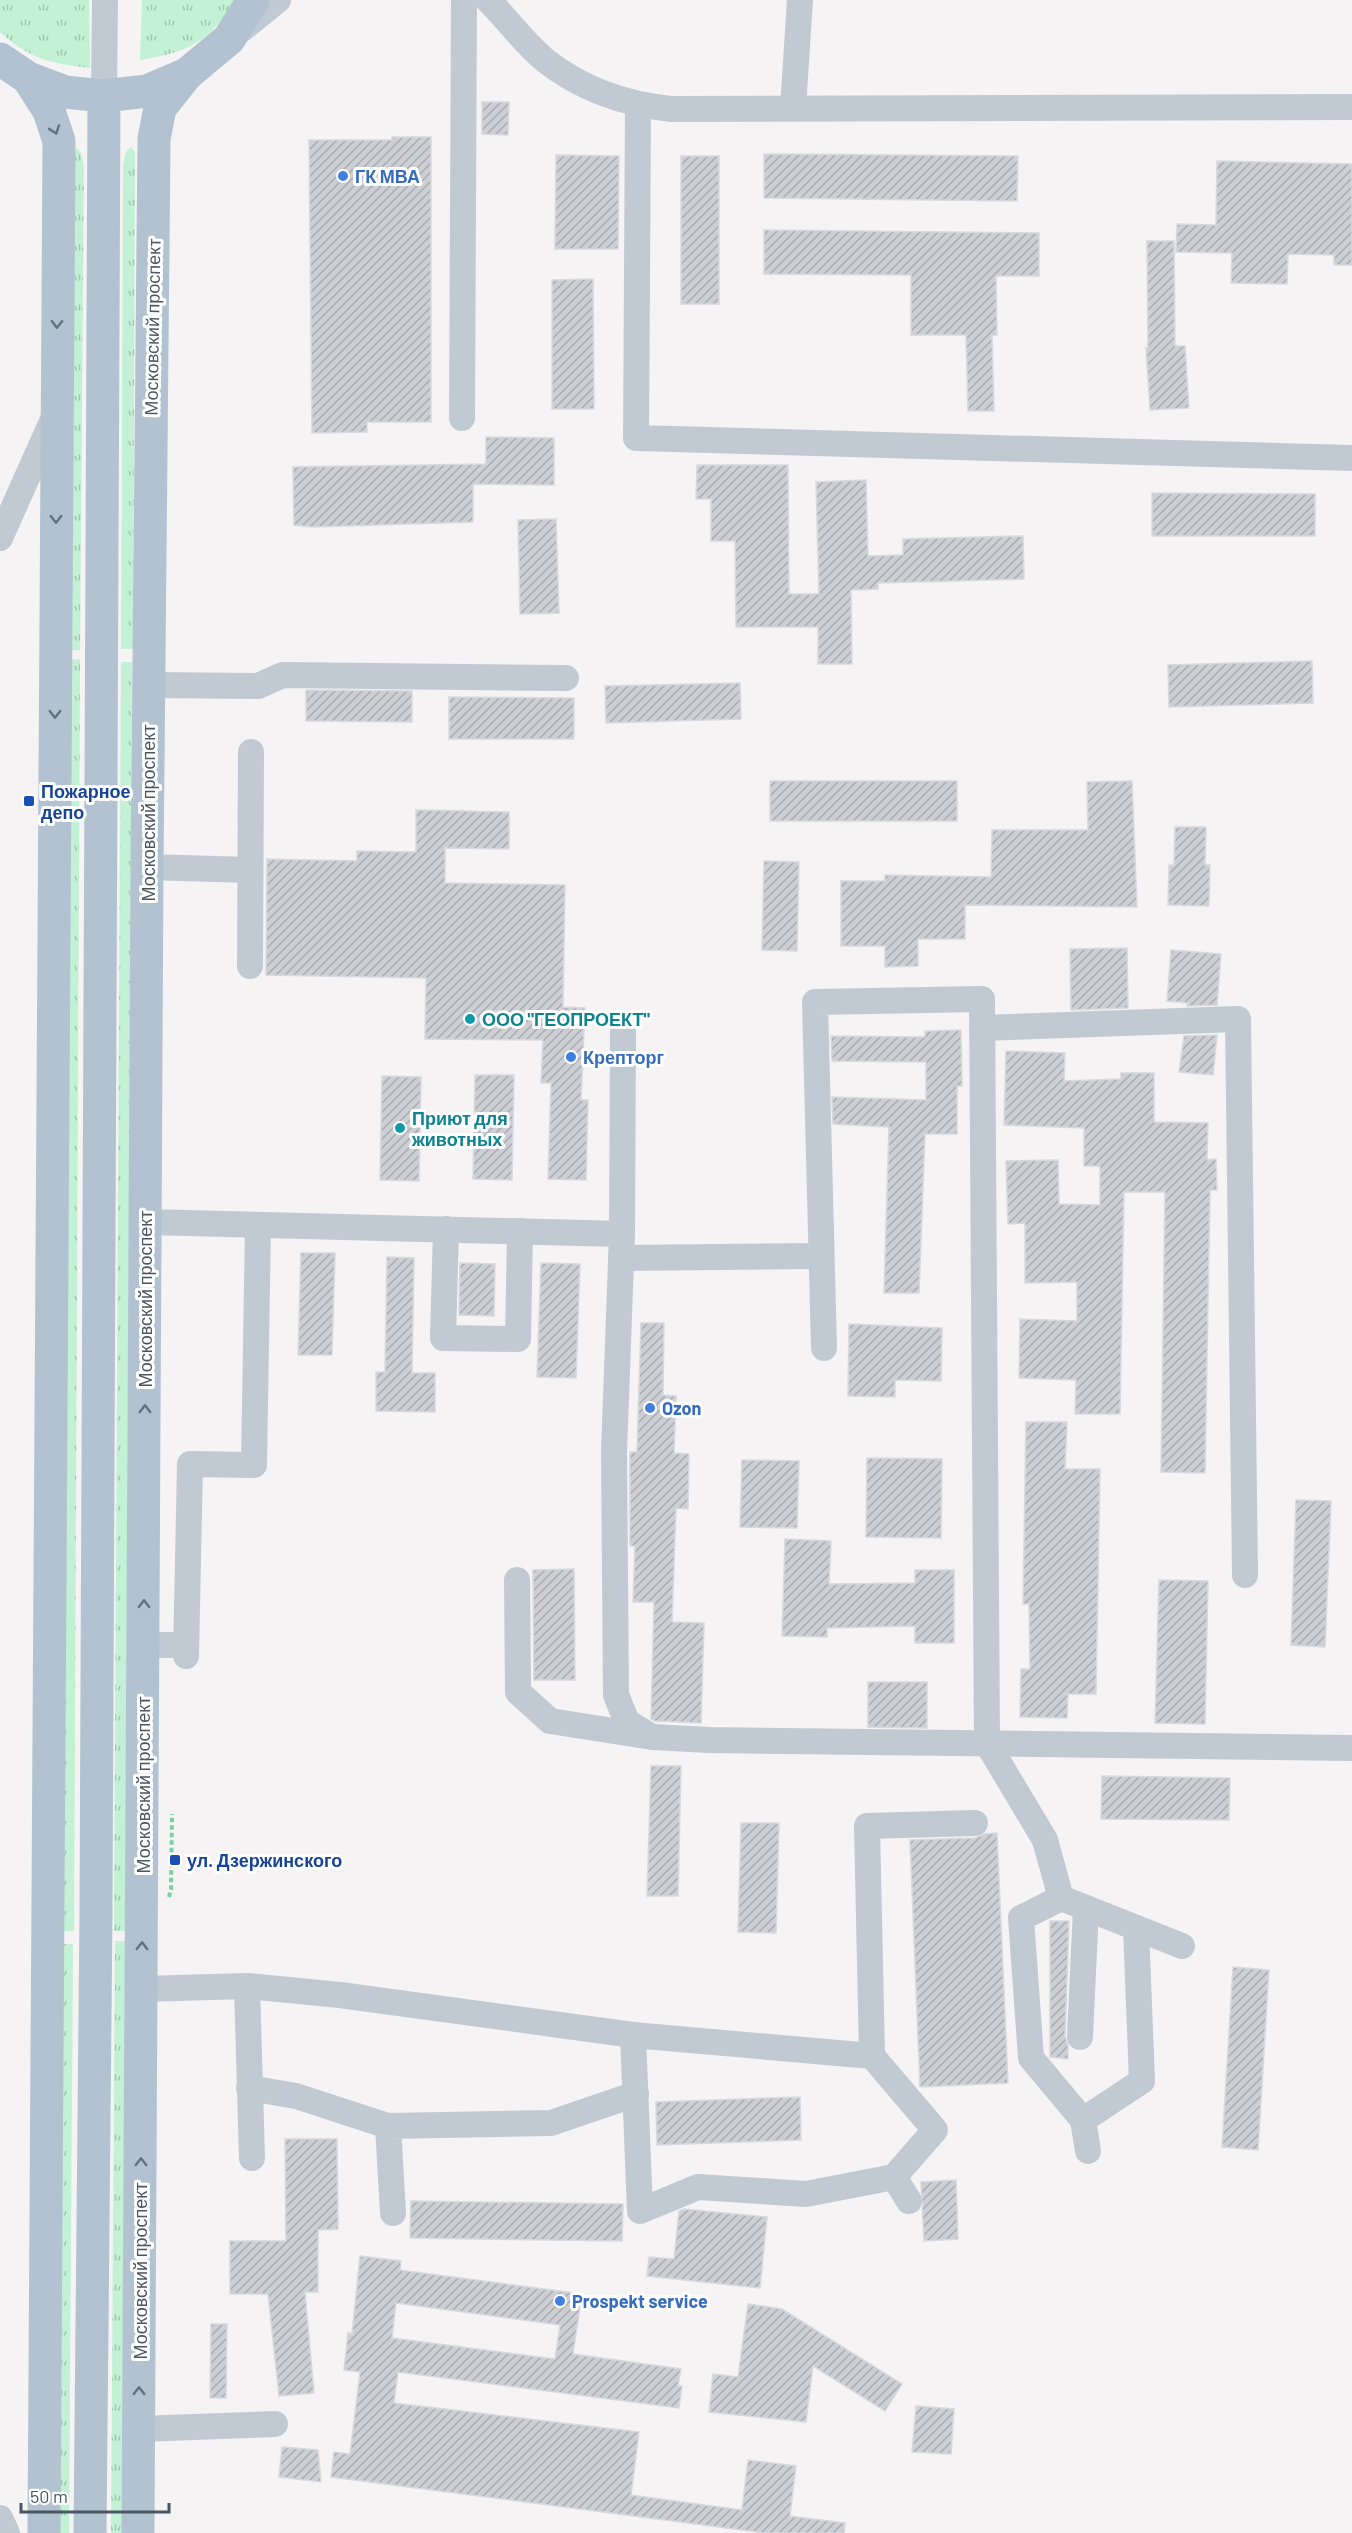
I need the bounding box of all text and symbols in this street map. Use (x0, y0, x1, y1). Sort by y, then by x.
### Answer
one-way arrow (48, 124, 61, 135)
place label: ГК МВА (355, 165, 420, 187)
marker: ГК МВА (336, 169, 350, 183)
street label: Московский проспект (139, 238, 165, 416)
one-way arrow (51, 319, 64, 328)
one-way arrow (50, 514, 62, 523)
one-way arrow (49, 709, 61, 718)
street label: Московский проспект (137, 724, 159, 902)
place label: Пожарное депо (41, 780, 131, 823)
marker: Пожарное депо (22, 794, 36, 808)
place label: ООО "ГЕОПРОЕКТ" (482, 1008, 650, 1030)
marker: ООО "ГЕОПРОЕКТ" (463, 1012, 477, 1026)
place label: Крепторг (583, 1046, 664, 1068)
marker: Крепторг (564, 1050, 578, 1064)
place label: Приют для животных (411, 1107, 508, 1150)
marker: Приют для животных (393, 1121, 407, 1135)
street label: Московский проспект (134, 1210, 156, 1388)
place label: Ozon (662, 1397, 701, 1419)
marker: Ozon (643, 1401, 657, 1415)
one-way arrow (139, 1404, 151, 1413)
one-way arrow (138, 1599, 150, 1608)
street label: Московский проспект (132, 1696, 154, 1874)
place label: ул. Дзержинского (187, 1849, 342, 1871)
marker: ул. Дзержинского (168, 1853, 182, 1867)
one-way arrow (136, 1941, 148, 1950)
one-way arrow (135, 2157, 147, 2166)
street label: Московский проспект (129, 2182, 151, 2360)
place label: Prospekt service (572, 2290, 708, 2312)
marker: Prospekt service (553, 2294, 567, 2308)
one-way arrow (133, 2386, 145, 2395)
scale bar (21, 2476, 170, 2514)
text: 50 m (30, 2485, 68, 2507)

